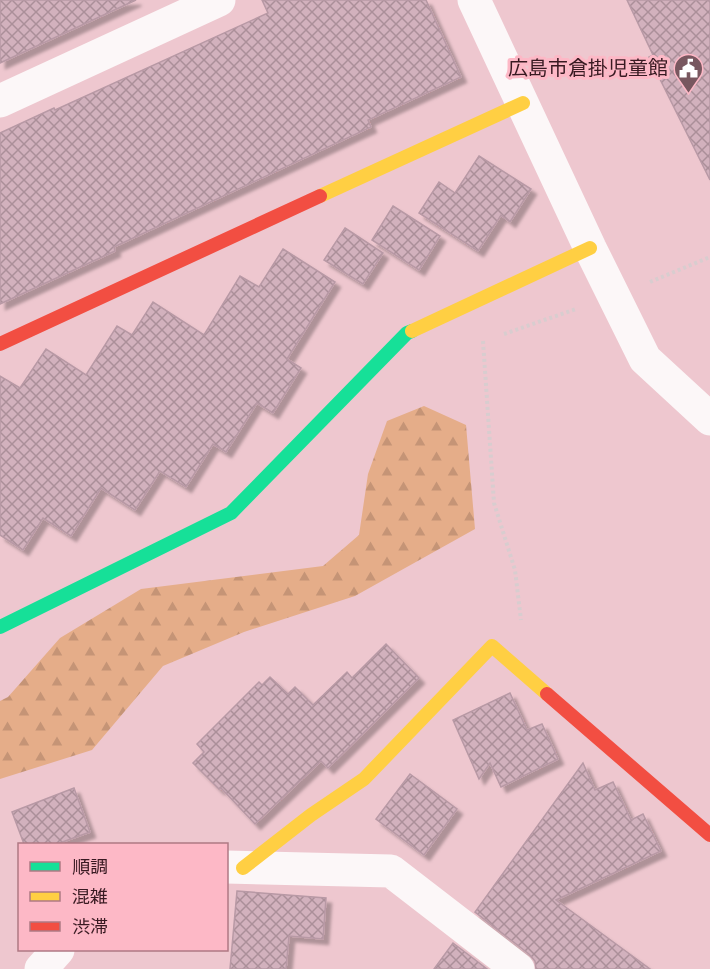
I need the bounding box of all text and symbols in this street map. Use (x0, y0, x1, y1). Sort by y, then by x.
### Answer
public building icon: 広島市倉掛児童館 (673, 52, 705, 94)
place label: 広島市倉掛児童館 (508, 57, 668, 83)
legend (18, 843, 228, 951)
text: 順調 (72, 857, 108, 880)
text: 混雑 (72, 887, 108, 910)
text: 渋滞 (72, 917, 108, 940)

